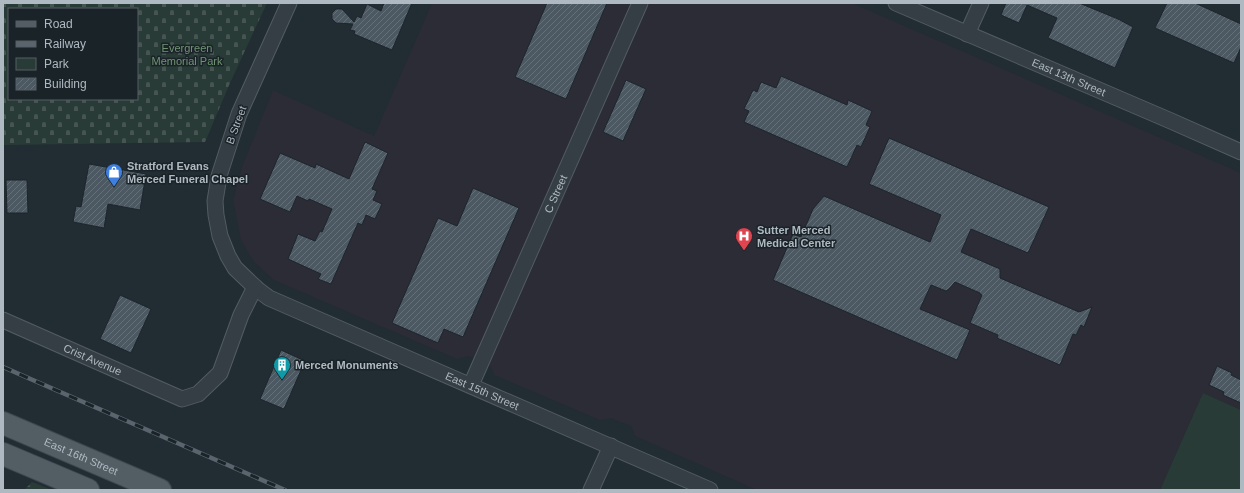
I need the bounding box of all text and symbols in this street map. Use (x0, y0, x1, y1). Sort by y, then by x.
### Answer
legend (8, 8, 138, 100)
text: Road (44, 17, 73, 31)
text: Railway (44, 37, 86, 51)
park label: Evergreen Memorial Park (152, 42, 223, 67)
street label: East 13th Street (1030, 56, 1107, 98)
text: Park (44, 57, 70, 71)
text: Building (44, 77, 87, 91)
street label: B Street (224, 104, 248, 146)
place label: Stratford Evans Merced Funeral Chapel (127, 160, 248, 185)
shop icon: Stratford Evans Merced Funeral Chapel (104, 162, 124, 187)
street label: C Street (542, 173, 569, 215)
place label: Sutter Merced Medical Center (757, 224, 836, 249)
hospital icon: Sutter Merced Medical Center (734, 226, 754, 251)
street label: Crist Avenue (62, 342, 124, 378)
building icon: Merced Monuments (272, 355, 292, 380)
place label: Merced Monuments (295, 359, 398, 371)
street label: East 15th Street (444, 370, 521, 412)
street label: East 16th Street (43, 435, 120, 477)

